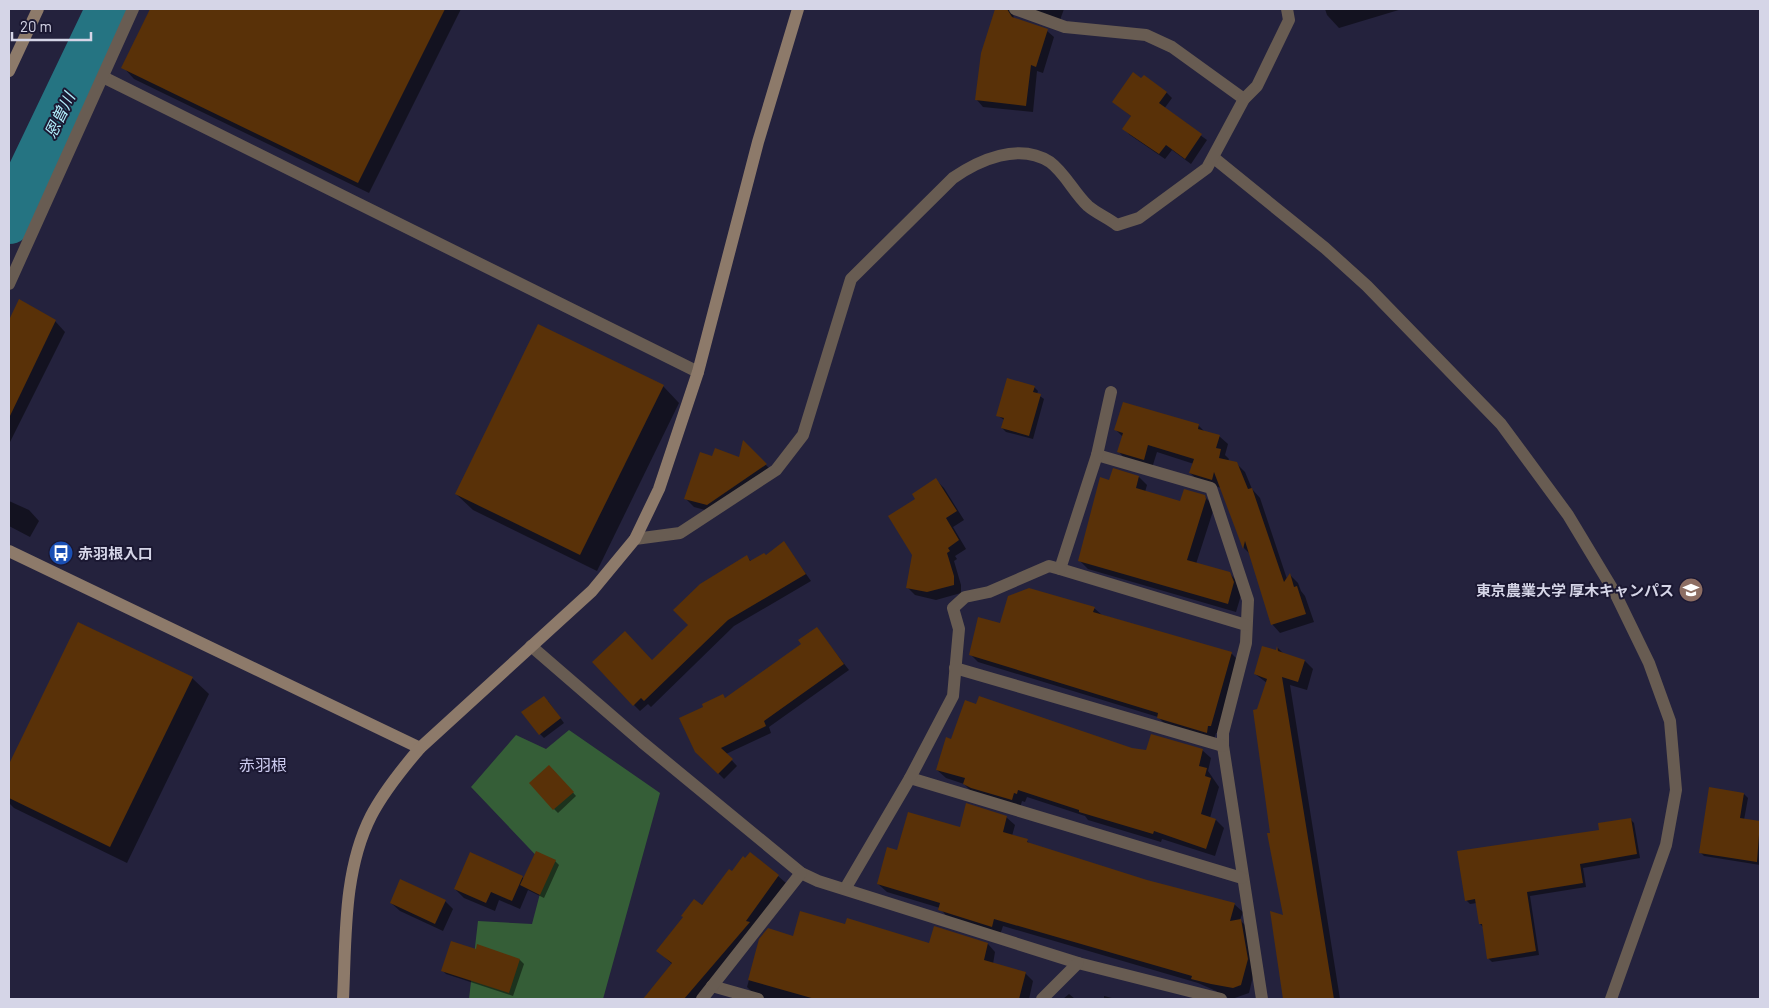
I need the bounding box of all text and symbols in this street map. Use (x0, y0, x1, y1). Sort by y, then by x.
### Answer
scale bar (12, 10, 91, 42)
text: 20 m (20, 17, 52, 35)
water label: 恩曽川 (40, 87, 79, 141)
bus stop icon: 赤羽根入口 (48, 540, 74, 566)
place label: 赤羽根入口 (78, 544, 153, 562)
school or university icon: 東京農業大学 厚木キャンパス (1678, 577, 1704, 603)
place label: 東京農業大学 厚木キャンパス (1476, 581, 1674, 599)
district label: 赤羽根 (239, 755, 287, 774)

